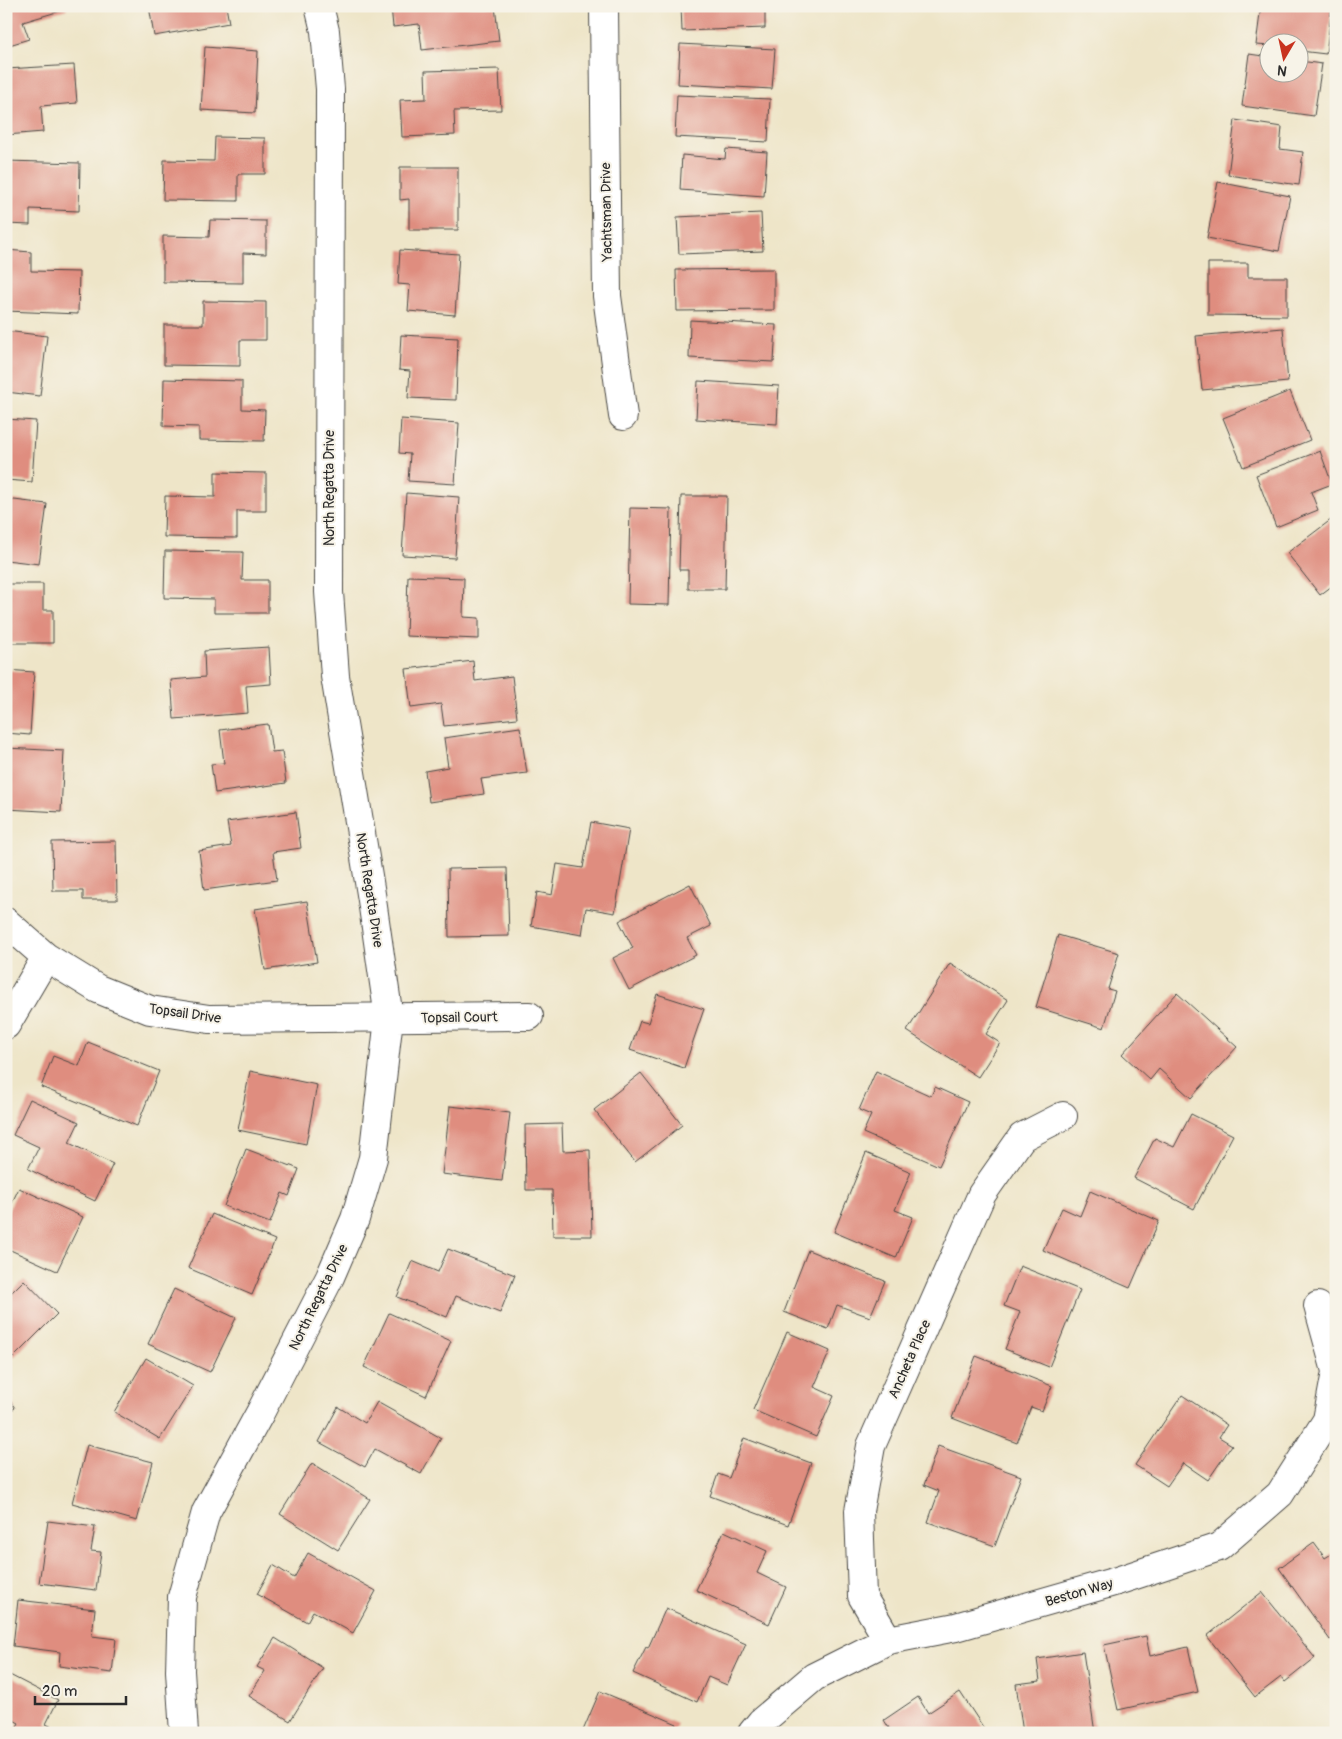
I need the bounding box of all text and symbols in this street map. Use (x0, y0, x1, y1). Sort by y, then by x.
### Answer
north arrow (1260, 32, 1310, 82)
text: N (1276, 61, 1288, 79)
street label: Yachtsman Drive (597, 162, 616, 263)
street label: North Regatta Drive (321, 430, 338, 546)
street label: North Regatta Drive (352, 831, 387, 949)
street label: Topsail Drive (148, 1000, 222, 1027)
street label: Topsail Court (420, 1008, 498, 1027)
street label: North Regatta Drive (285, 1241, 352, 1353)
street label: Ancheta Place (885, 1317, 934, 1401)
street label: Beston Way (1043, 1575, 1115, 1610)
scale bar (35, 1674, 126, 1706)
text: 20 m (42, 1682, 77, 1701)

